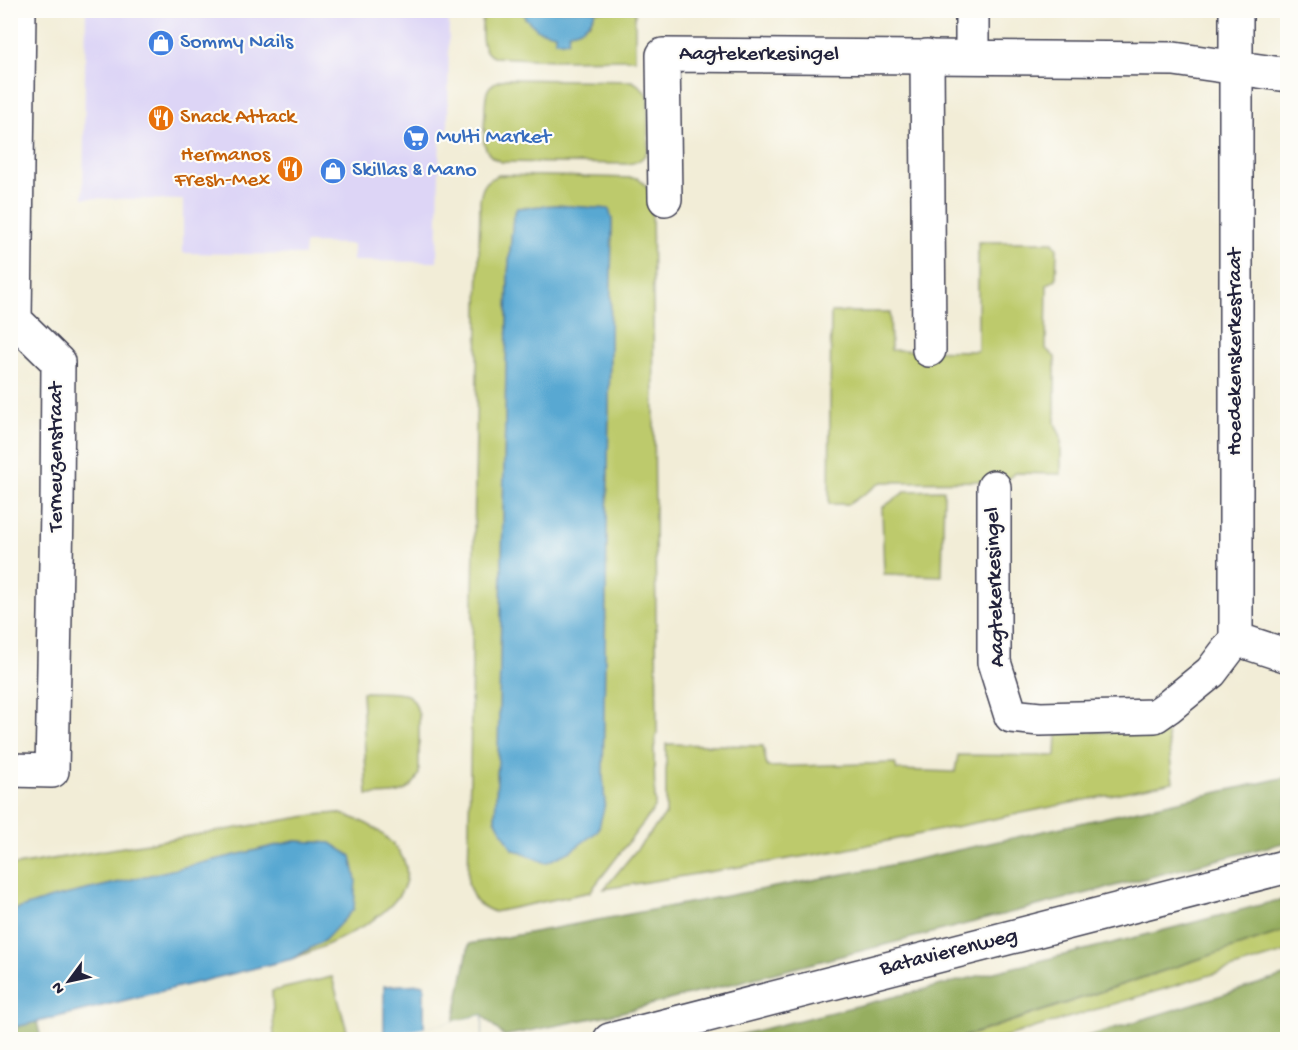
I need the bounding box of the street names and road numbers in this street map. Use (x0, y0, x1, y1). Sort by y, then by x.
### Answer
street label: Aagtekerkesingel (679, 42, 839, 68)
street label: Hoedekenskerkestraat (1223, 246, 1249, 456)
street label: Terneuzenstraat (44, 380, 70, 534)
street label: Aagtekerkesingel (980, 506, 1012, 667)
street label: Batavierenweg (876, 923, 1021, 983)

